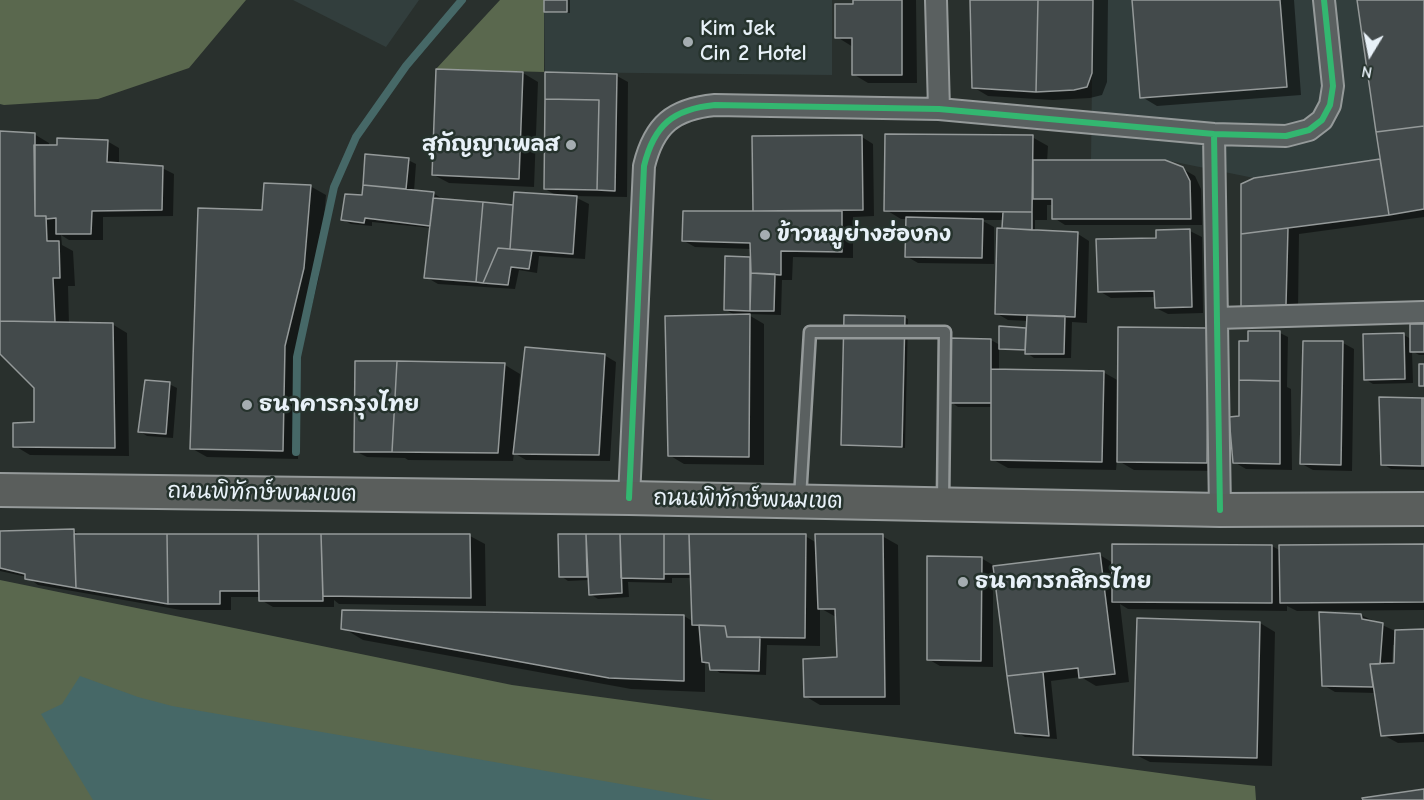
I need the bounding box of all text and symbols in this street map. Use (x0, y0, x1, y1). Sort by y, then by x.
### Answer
place label: Kim Jek Cin 2 Hotel (700, 16, 807, 68)
north arrow (1340, 24, 1400, 84)
marker: Kim Jek Cin 2 Hotel (681, 35, 695, 49)
text: N (1360, 62, 1374, 81)
place label: สุกัญญาเพลส (422, 132, 559, 158)
marker: สุกัญญาเพลส (564, 138, 578, 152)
place label: ข้าวหมูย่างฮ่องกง (777, 222, 951, 248)
marker: ข้าวหมูย่างฮ่องกง (758, 228, 772, 242)
place label: ธนาคารกรุงไทย (259, 392, 419, 418)
marker: ธนาคารกรุงไทย (240, 398, 254, 412)
street label: ถนนพิทักษ์พนมเขต (167, 478, 357, 508)
street label: ถนนพิทักษ์พนมเขต (653, 485, 843, 515)
place label: ธนาคารกสิกรไทย (975, 569, 1152, 595)
marker: ธนาคารกสิกรไทย (956, 575, 970, 589)

